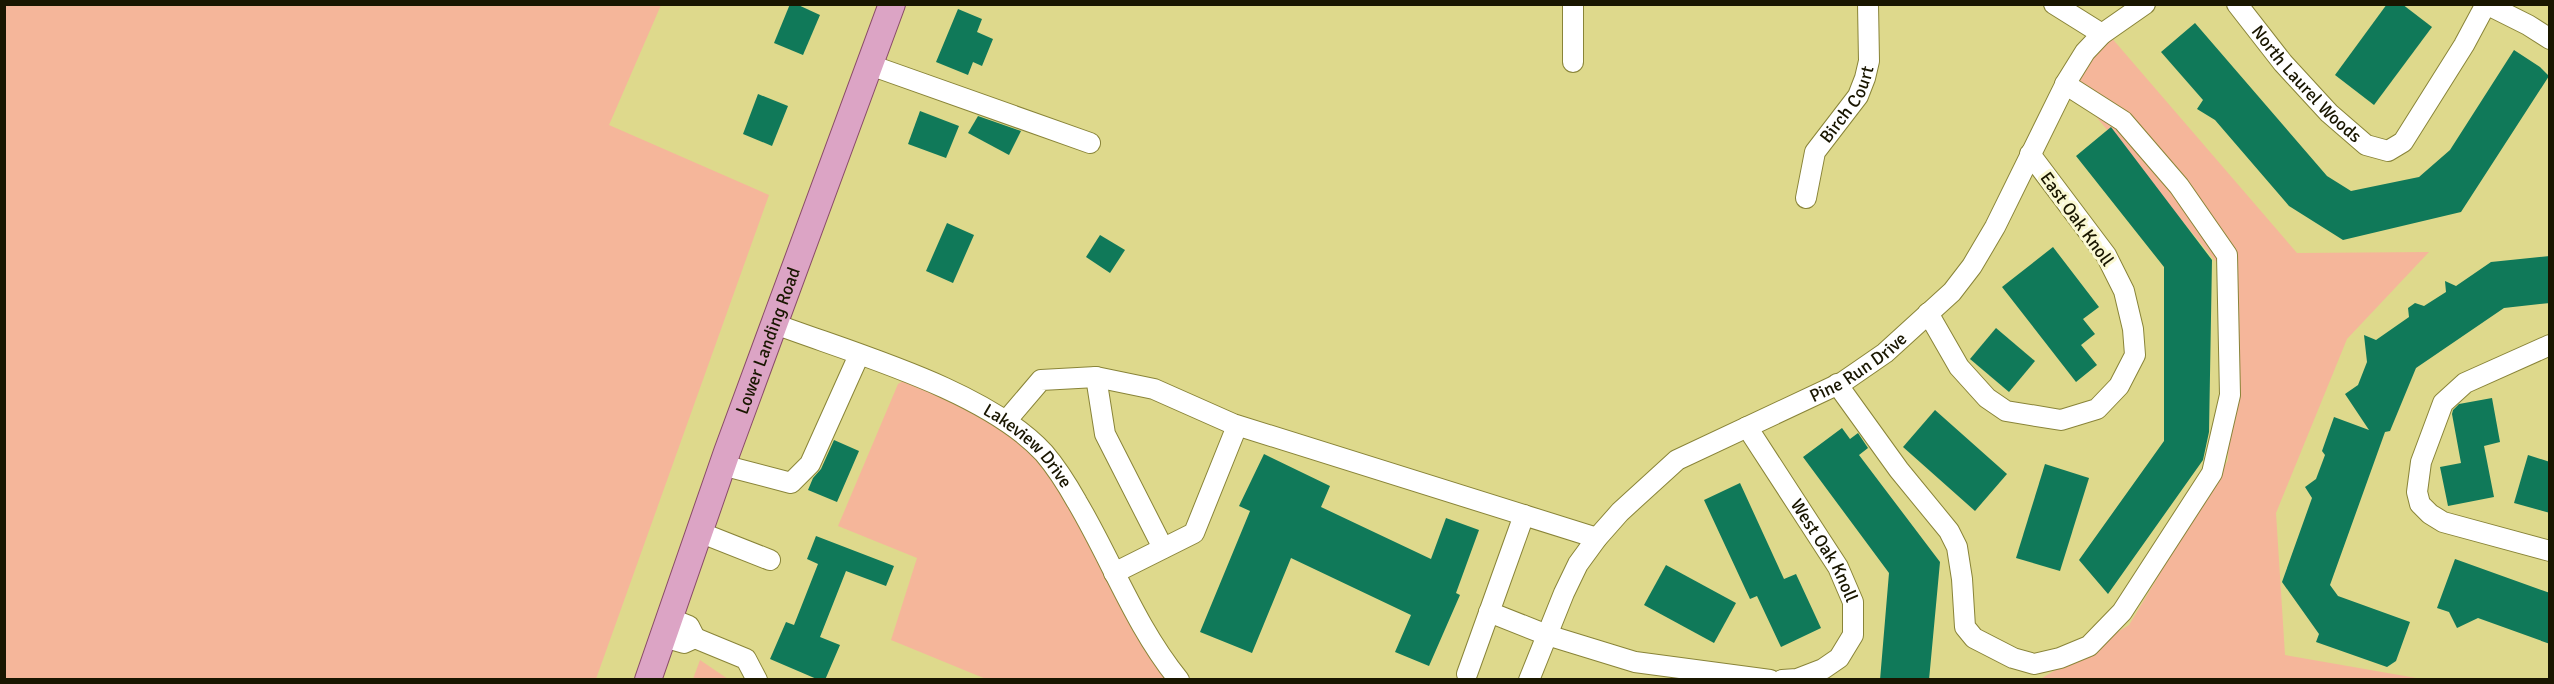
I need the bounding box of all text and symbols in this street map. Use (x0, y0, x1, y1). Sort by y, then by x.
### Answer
street label: North Laurel Woods (2247, 21, 2366, 147)
street label: Birch Court (1815, 64, 1878, 147)
street label: East Oak Knoll (2035, 168, 2119, 270)
street label: Lower Landing Road (731, 264, 805, 417)
street label: Pine Run Drive (1806, 328, 1911, 407)
street label: Lakeview Drive (979, 399, 1077, 492)
street label: West Oak Knoll (1786, 495, 1863, 605)

